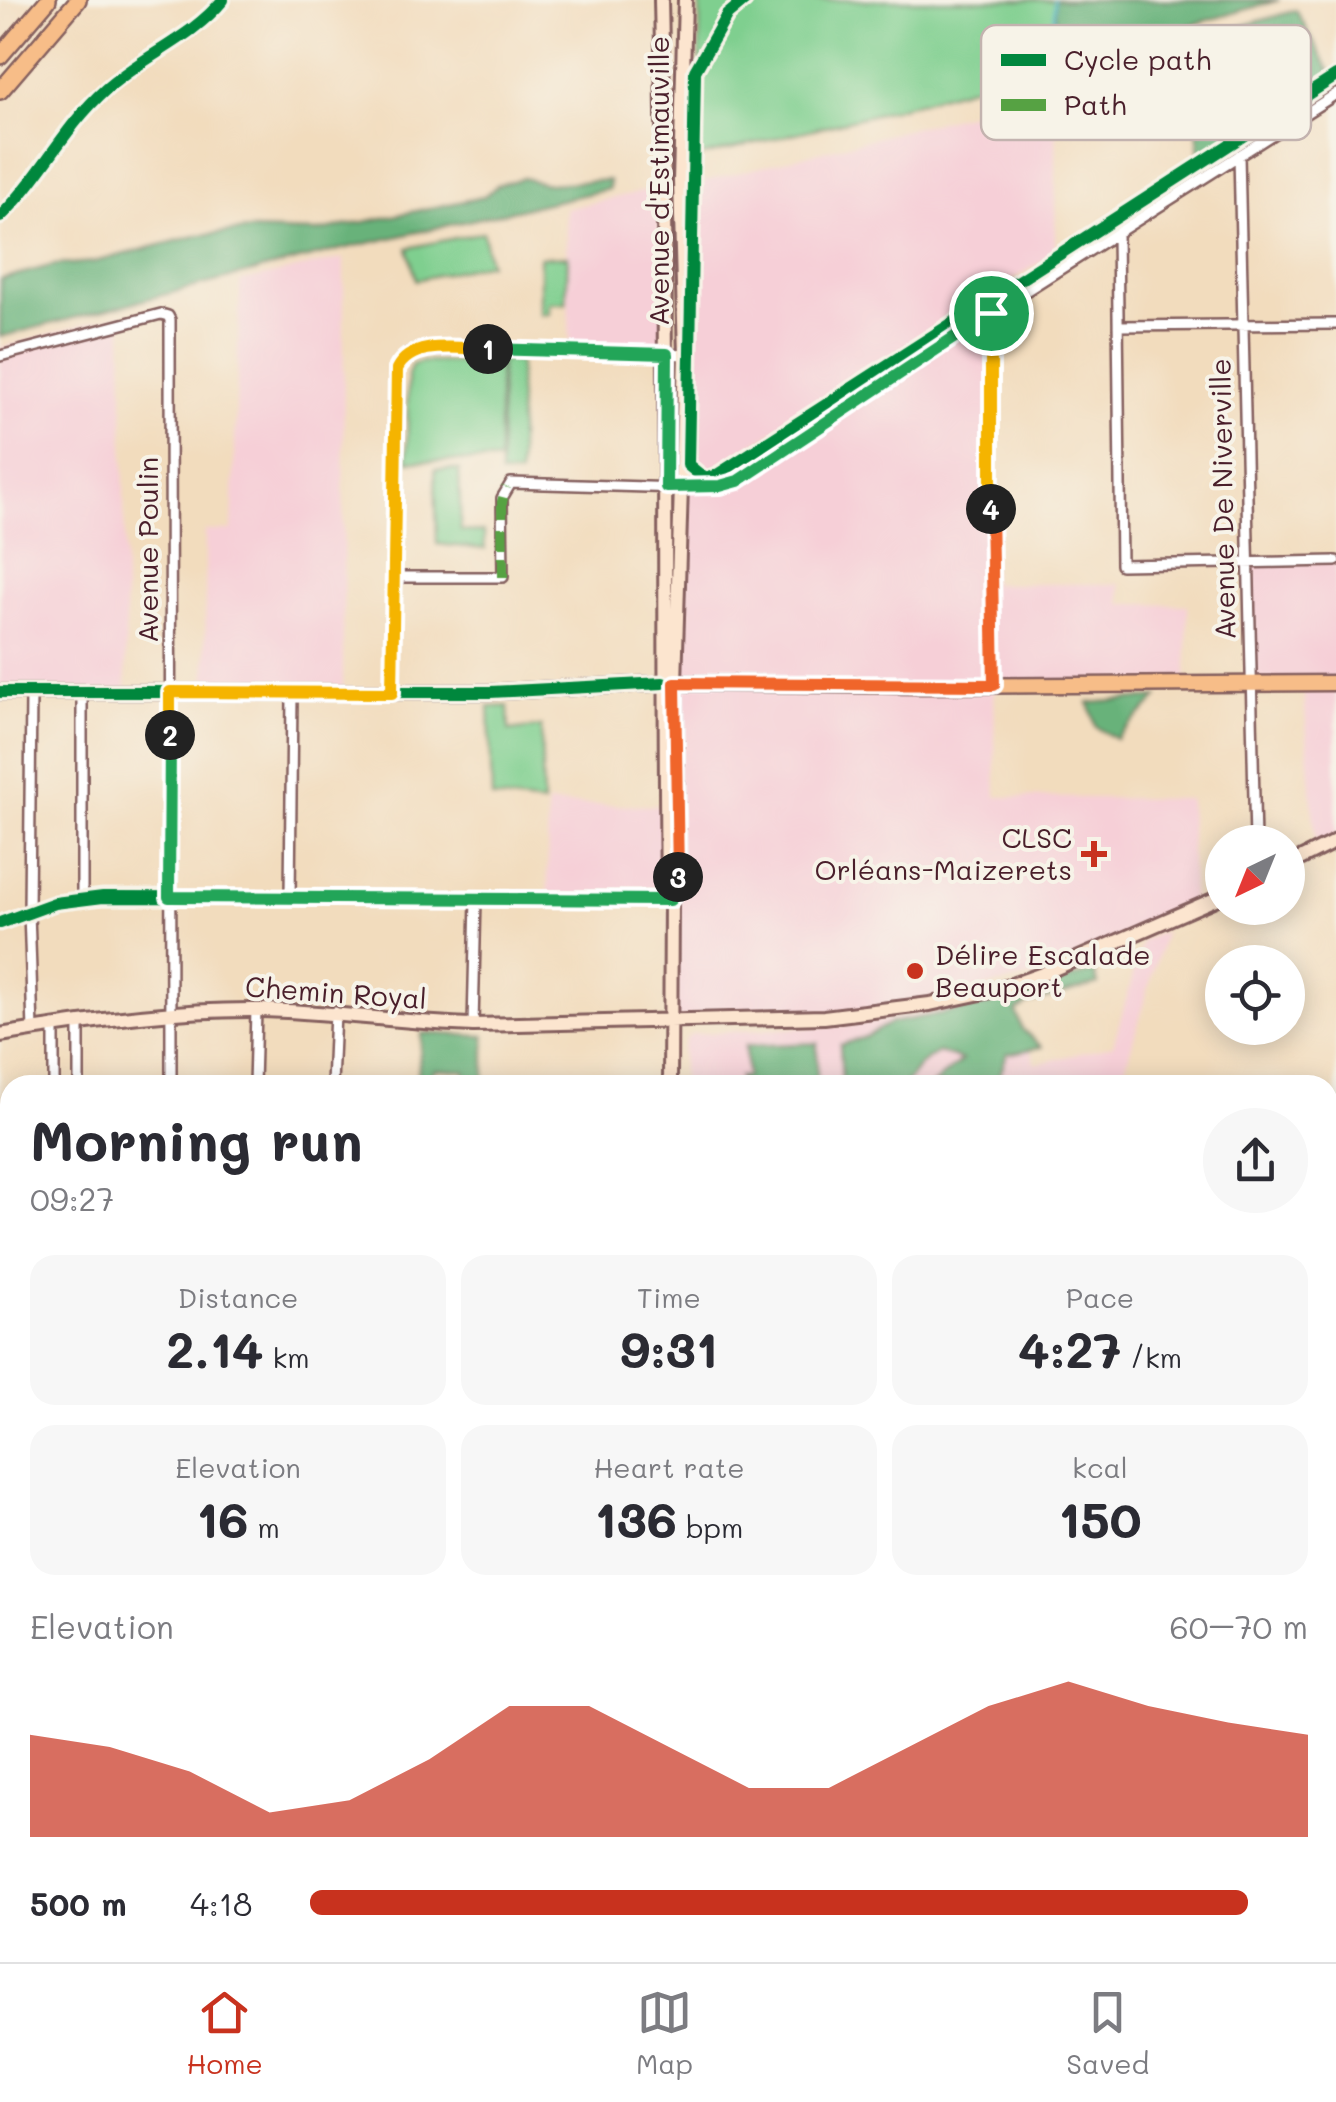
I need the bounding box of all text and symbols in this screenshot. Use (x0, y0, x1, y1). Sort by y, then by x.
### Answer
legend (981, 25, 1311, 140)
street label: Avenue d'Estimauville (640, 36, 676, 326)
text: Cycle path (1064, 41, 1211, 77)
text: Path (1064, 86, 1127, 122)
pin (949, 271, 1034, 356)
icon: arrive (964, 286, 1019, 341)
pin: 1 (463, 324, 513, 374)
text: 1 (482, 331, 494, 367)
street label: Avenue De Niverville (1202, 358, 1242, 640)
street label: Avenue Poulin (129, 457, 165, 643)
pin: 4 (966, 484, 1016, 534)
text: 4 (982, 491, 1000, 527)
pin: 2 (145, 710, 195, 760)
text: 2 (162, 717, 178, 753)
place label: CLSC Orléans-Maizerets (814, 819, 1072, 887)
north arrow (1205, 825, 1305, 925)
map controls (1205, 825, 1305, 1045)
marker: CLSC Orléans-Maizerets (1081, 841, 1107, 867)
pin: 3 (653, 852, 703, 902)
text: 3 (670, 859, 686, 895)
place label: Délire Escalade Beauport (935, 936, 1151, 1004)
button: locate (1205, 945, 1305, 1045)
marker: Délire Escalade Beauport (904, 960, 926, 982)
street label: Chemin Royal (244, 968, 428, 1016)
text: Morning run (30, 1103, 363, 1175)
button: share (1203, 1108, 1308, 1213)
text: 09:27 (30, 1177, 114, 1219)
text: Distance (178, 1279, 298, 1315)
text: Time (637, 1279, 701, 1315)
text: Pace (1066, 1279, 1134, 1315)
text: 2.14 (166, 1315, 264, 1381)
text: 9:31 (620, 1315, 718, 1381)
text: 4:27 (1018, 1315, 1121, 1381)
text: km (264, 1339, 310, 1375)
text: /km (1121, 1339, 1182, 1375)
text: Elevation (175, 1449, 301, 1485)
text: Heart rate (593, 1449, 745, 1485)
text: kcal (1072, 1449, 1128, 1485)
text: 16 (196, 1485, 249, 1551)
text: 136 (595, 1485, 677, 1551)
text: 150 (1058, 1485, 1142, 1551)
text: m (249, 1509, 280, 1545)
text: bpm (677, 1509, 743, 1545)
text: Elevation (30, 1605, 174, 1647)
text: 60–70 m (1169, 1605, 1308, 1647)
text: 500 m (30, 1882, 127, 1924)
text: 4:18 (190, 1882, 252, 1924)
tab: Home (187, 1985, 263, 2081)
tab: Map (636, 1985, 693, 2081)
tab: Saved (1066, 1985, 1149, 2081)

